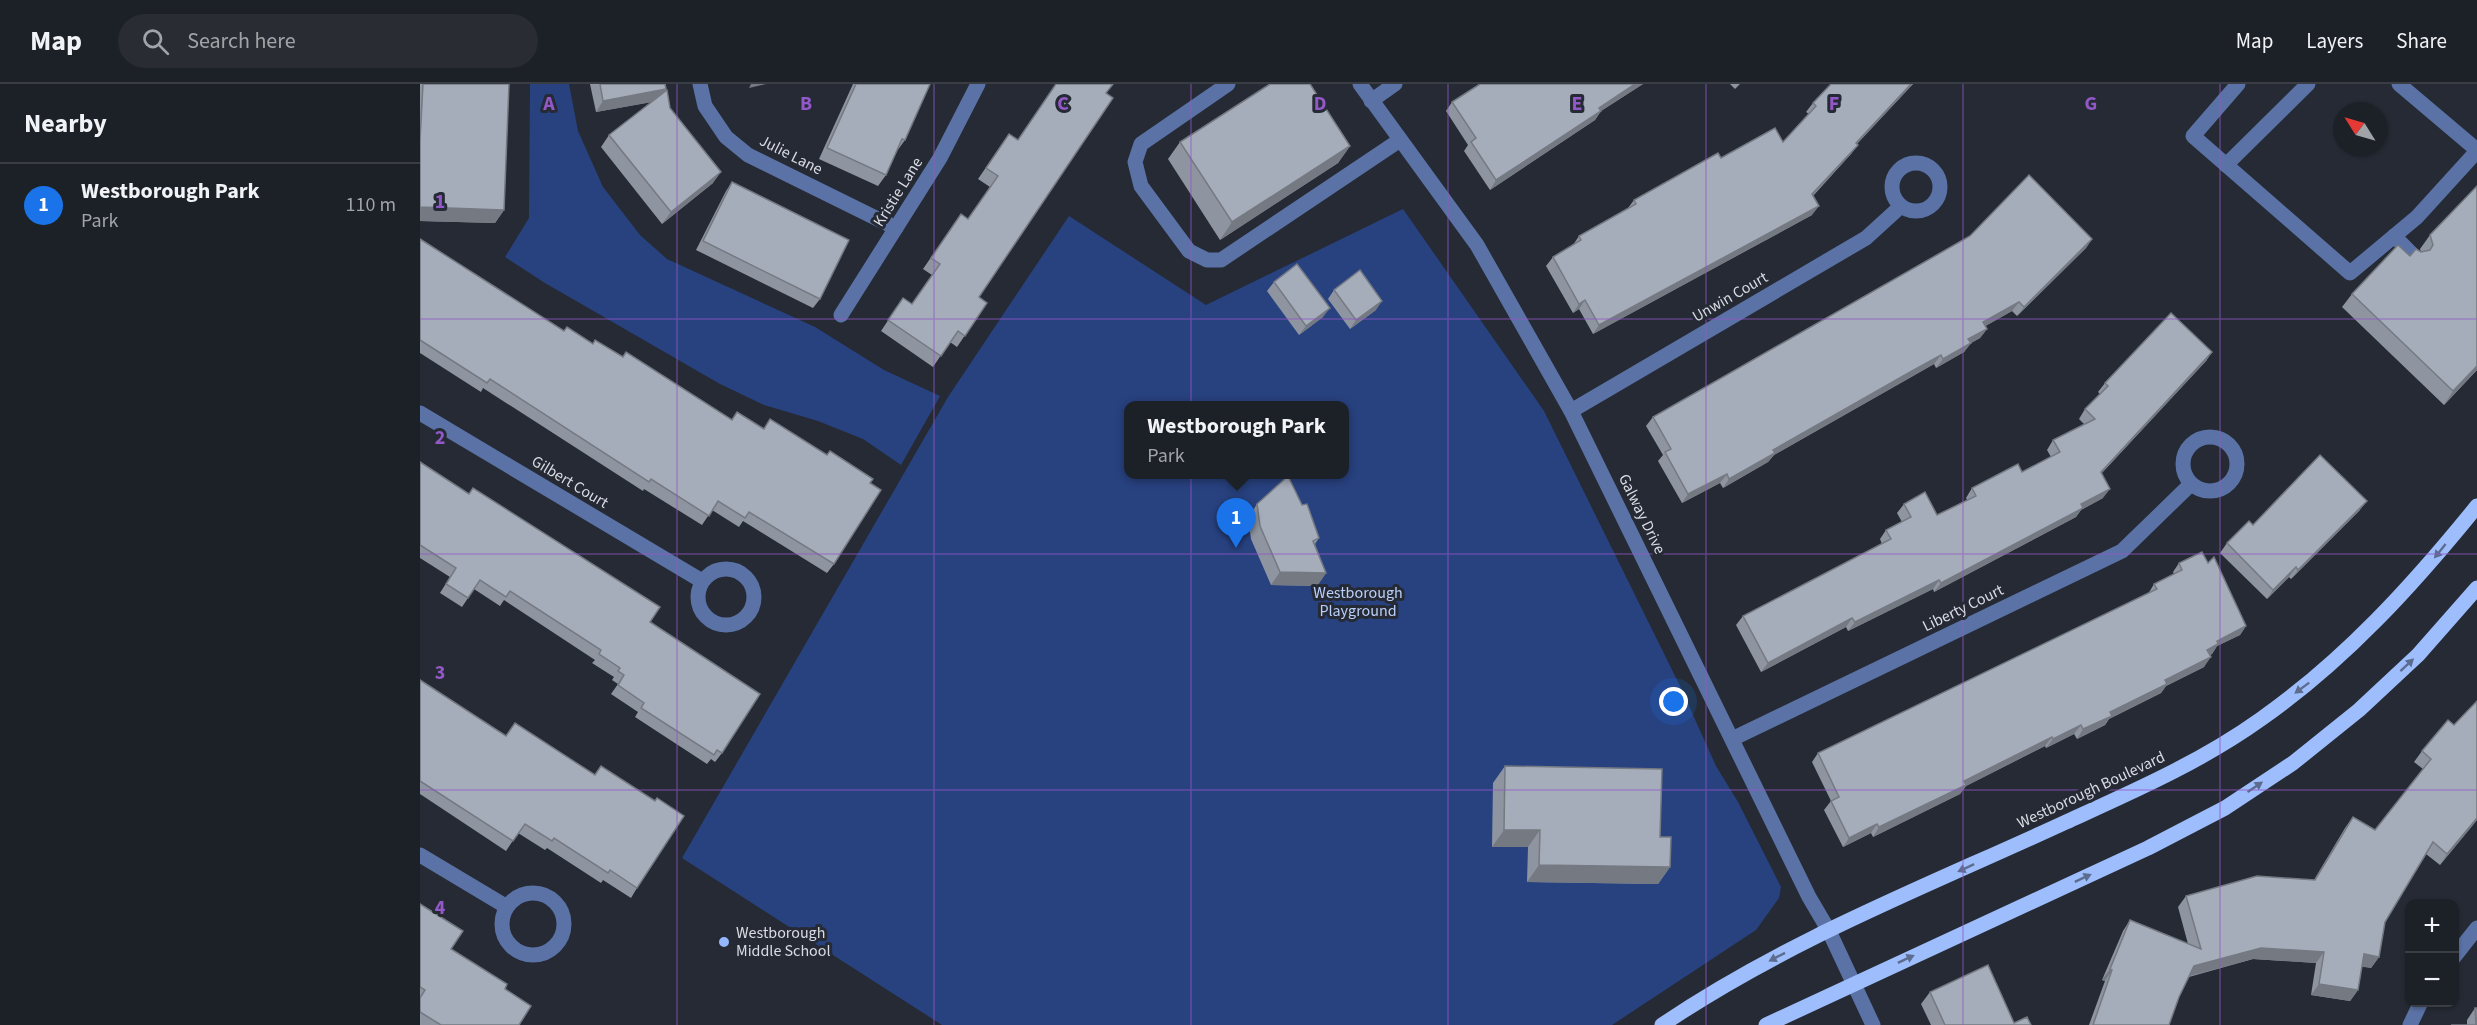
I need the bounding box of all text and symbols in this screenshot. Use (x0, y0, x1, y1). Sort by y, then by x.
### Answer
search box (118, 14, 538, 68)
text: Map (30, 21, 82, 61)
icon: search (139, 25, 172, 58)
text: Search here (187, 25, 296, 57)
text: Map (2236, 26, 2273, 56)
text: Layers (2306, 26, 2363, 56)
text: Share (2396, 26, 2447, 56)
text: A (542, 90, 555, 118)
text: B (800, 90, 812, 118)
text: C (1057, 90, 1069, 118)
text: D (1314, 90, 1326, 118)
text: E (1572, 90, 1582, 118)
text: F (1829, 90, 1839, 118)
text: G (2085, 90, 2097, 118)
north arrow (2333, 102, 2387, 156)
text: Nearby (24, 105, 107, 142)
street label: Julie Lane (756, 130, 826, 180)
street label: Kristie Lane (868, 153, 928, 231)
text: Westborough Park (81, 175, 260, 207)
text: 1 (435, 188, 445, 216)
text: 1 (38, 191, 49, 219)
text: 110 m (346, 191, 396, 219)
text: Park (81, 207, 118, 235)
street label: Unwin Court (1688, 266, 1772, 328)
popup (1124, 401, 1349, 479)
text: Westborough Park (1147, 410, 1326, 442)
text: 2 (435, 424, 445, 452)
text: Park (1147, 442, 1185, 470)
street label: Gilbert Court (527, 450, 613, 514)
street label: Galway Drive (1613, 470, 1671, 558)
pin: 1 (1216, 498, 1256, 548)
one-way arrow (2435, 544, 2447, 559)
street label: Liberty Court (1919, 579, 2008, 637)
park label: Westborough Playground (1313, 582, 1403, 622)
text: 3 (435, 659, 445, 687)
one-way arrow (2399, 659, 2414, 672)
one-way arrow (2294, 682, 2310, 694)
your location (1659, 687, 1688, 716)
street label: Westborough Boulevard (2013, 746, 2169, 834)
one-way arrow (2247, 781, 2263, 793)
one-way arrow (1956, 863, 1974, 873)
one-way arrow (2074, 872, 2092, 882)
text: 4 (435, 894, 446, 922)
map controls (2405, 899, 2459, 1007)
button: + (2405, 899, 2459, 953)
place label: Westborough Middle School (736, 922, 831, 962)
marker: Westborough Middle School (717, 935, 731, 949)
one-way arrow (1768, 952, 1785, 962)
button: − (2405, 953, 2459, 1007)
one-way arrow (1897, 954, 1914, 963)

